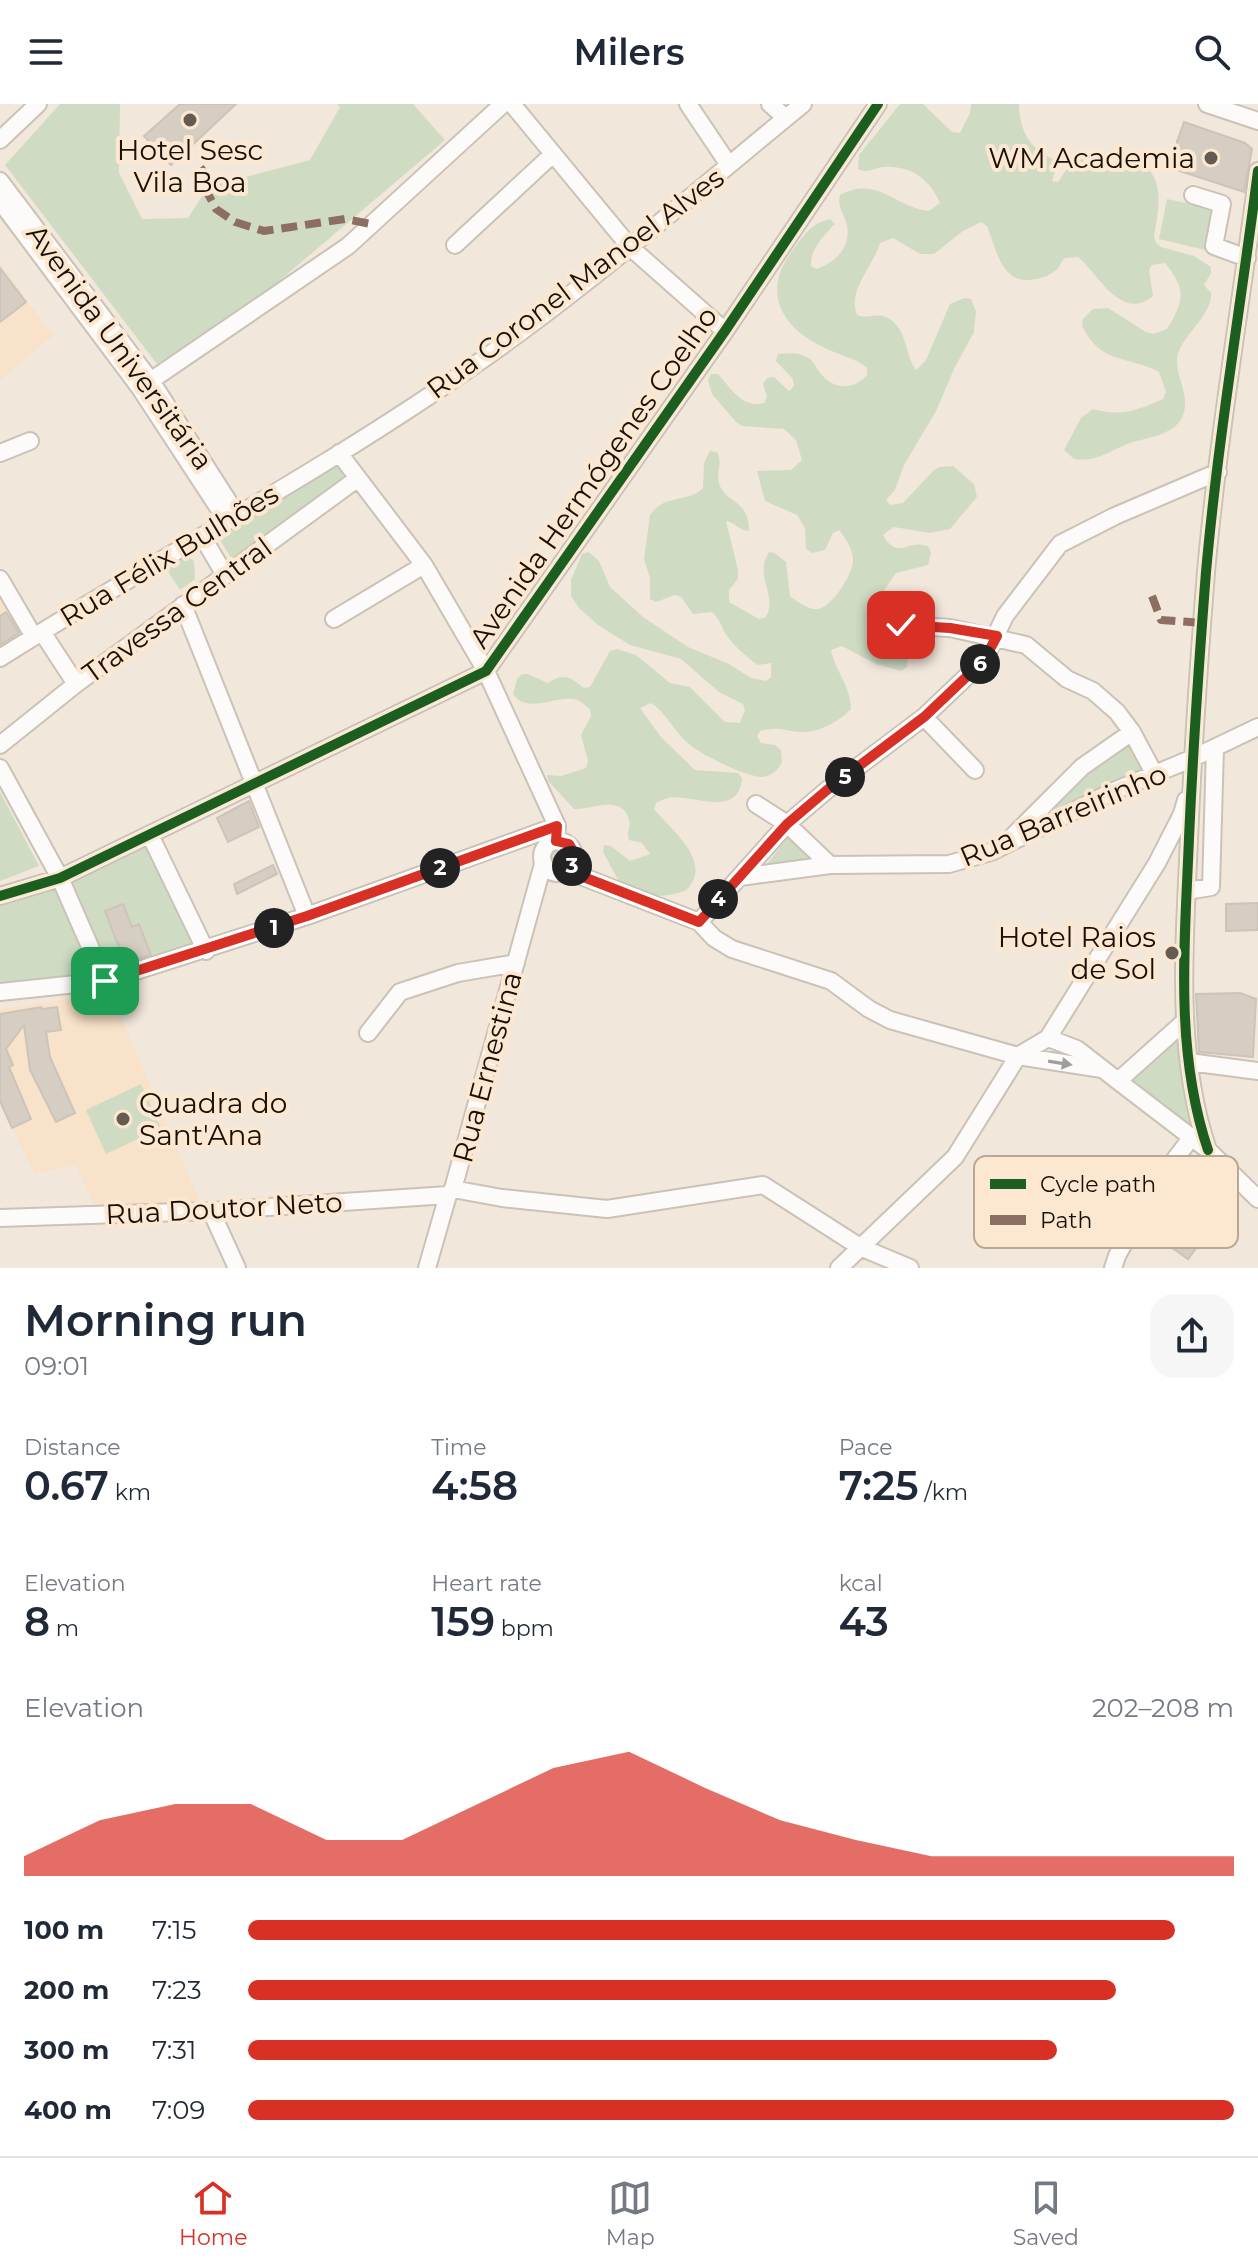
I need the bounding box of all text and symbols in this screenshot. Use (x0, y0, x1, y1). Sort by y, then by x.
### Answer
icon: menu (24, 30, 68, 74)
text: Milers (573, 30, 685, 74)
icon: search (1190, 30, 1234, 74)
marker: Hotel Sesc Vila Boa (181, 111, 199, 129)
place label: Hotel Sesc Vila Boa (117, 133, 263, 199)
place label: WM Academia (988, 141, 1195, 175)
marker: WM Academia (1202, 149, 1220, 167)
street label: Rua Coronel Manoel Alves (420, 160, 730, 406)
street label: Avenida Universitária (20, 218, 220, 476)
street label: Avenida Hermógenes Coelho (462, 300, 724, 654)
street label: Rua Félix Bulhões (54, 476, 284, 634)
street label: Travessa Central (76, 530, 278, 690)
pin (867, 591, 935, 659)
icon: check (879, 603, 923, 647)
pin: 6 (960, 644, 1000, 684)
text: 6 (973, 650, 987, 677)
street label: Rua Barreirinho (955, 756, 1171, 874)
pin: 5 (825, 757, 865, 797)
text: 5 (838, 763, 852, 790)
pin: 3 (552, 846, 592, 886)
pin: 2 (420, 848, 460, 888)
text: 3 (565, 852, 579, 879)
text: 2 (434, 854, 446, 881)
pin: 4 (698, 879, 738, 919)
text: 4 (710, 885, 726, 912)
pin: 1 (254, 908, 294, 948)
text: 1 (270, 914, 278, 941)
place label: Hotel Raios de Sol (998, 920, 1156, 986)
marker: Hotel Raios de Sol (1163, 944, 1181, 962)
pin (71, 947, 139, 1015)
icon: arrive (83, 959, 127, 1003)
street label: Rua Ernestina (445, 968, 529, 1166)
one-way arrow (1048, 1057, 1073, 1070)
place label: Quadra do Sant'Ana (139, 1086, 287, 1152)
marker: Quadra do Sant'Ana (114, 1110, 132, 1128)
legend (974, 1156, 1238, 1248)
text: Cycle path (1040, 1171, 1156, 1198)
street label: Rua Doutor Neto (105, 1185, 343, 1231)
text: Path (1040, 1207, 1092, 1234)
text: Morning run (24, 1293, 307, 1347)
button: share (1150, 1294, 1234, 1378)
text: 09:01 (24, 1350, 89, 1382)
text: Distance (24, 1434, 121, 1461)
text: Time (431, 1434, 487, 1461)
text: Pace (839, 1434, 893, 1461)
text: 0.67 (24, 1461, 109, 1510)
text: 4:58 (431, 1461, 518, 1510)
text: 7:25 (839, 1461, 919, 1510)
text: km (109, 1479, 151, 1506)
text: /km (919, 1479, 968, 1506)
text: Elevation (24, 1570, 126, 1597)
text: Heart rate (431, 1570, 542, 1597)
text: kcal (839, 1570, 883, 1597)
text: 8 (24, 1597, 50, 1646)
text: 159 (431, 1597, 495, 1646)
text: 43 (839, 1597, 889, 1646)
text: m (50, 1615, 79, 1642)
text: bpm (495, 1615, 554, 1642)
text: Elevation (24, 1692, 144, 1724)
text: 202–208 m (1092, 1692, 1234, 1724)
text: 100 m (24, 1914, 104, 1946)
text: 7:15 (152, 1914, 196, 1946)
text: 200 m (24, 1974, 109, 2006)
text: 7:23 (152, 1974, 202, 2006)
text: 300 m (24, 2034, 109, 2066)
text: 7:31 (152, 2034, 196, 2066)
text: 400 m (24, 2094, 112, 2126)
text: 7:09 (152, 2094, 205, 2126)
tab: Home (179, 2176, 247, 2251)
tab: Map (606, 2176, 655, 2251)
tab: Saved (1013, 2176, 1079, 2251)

